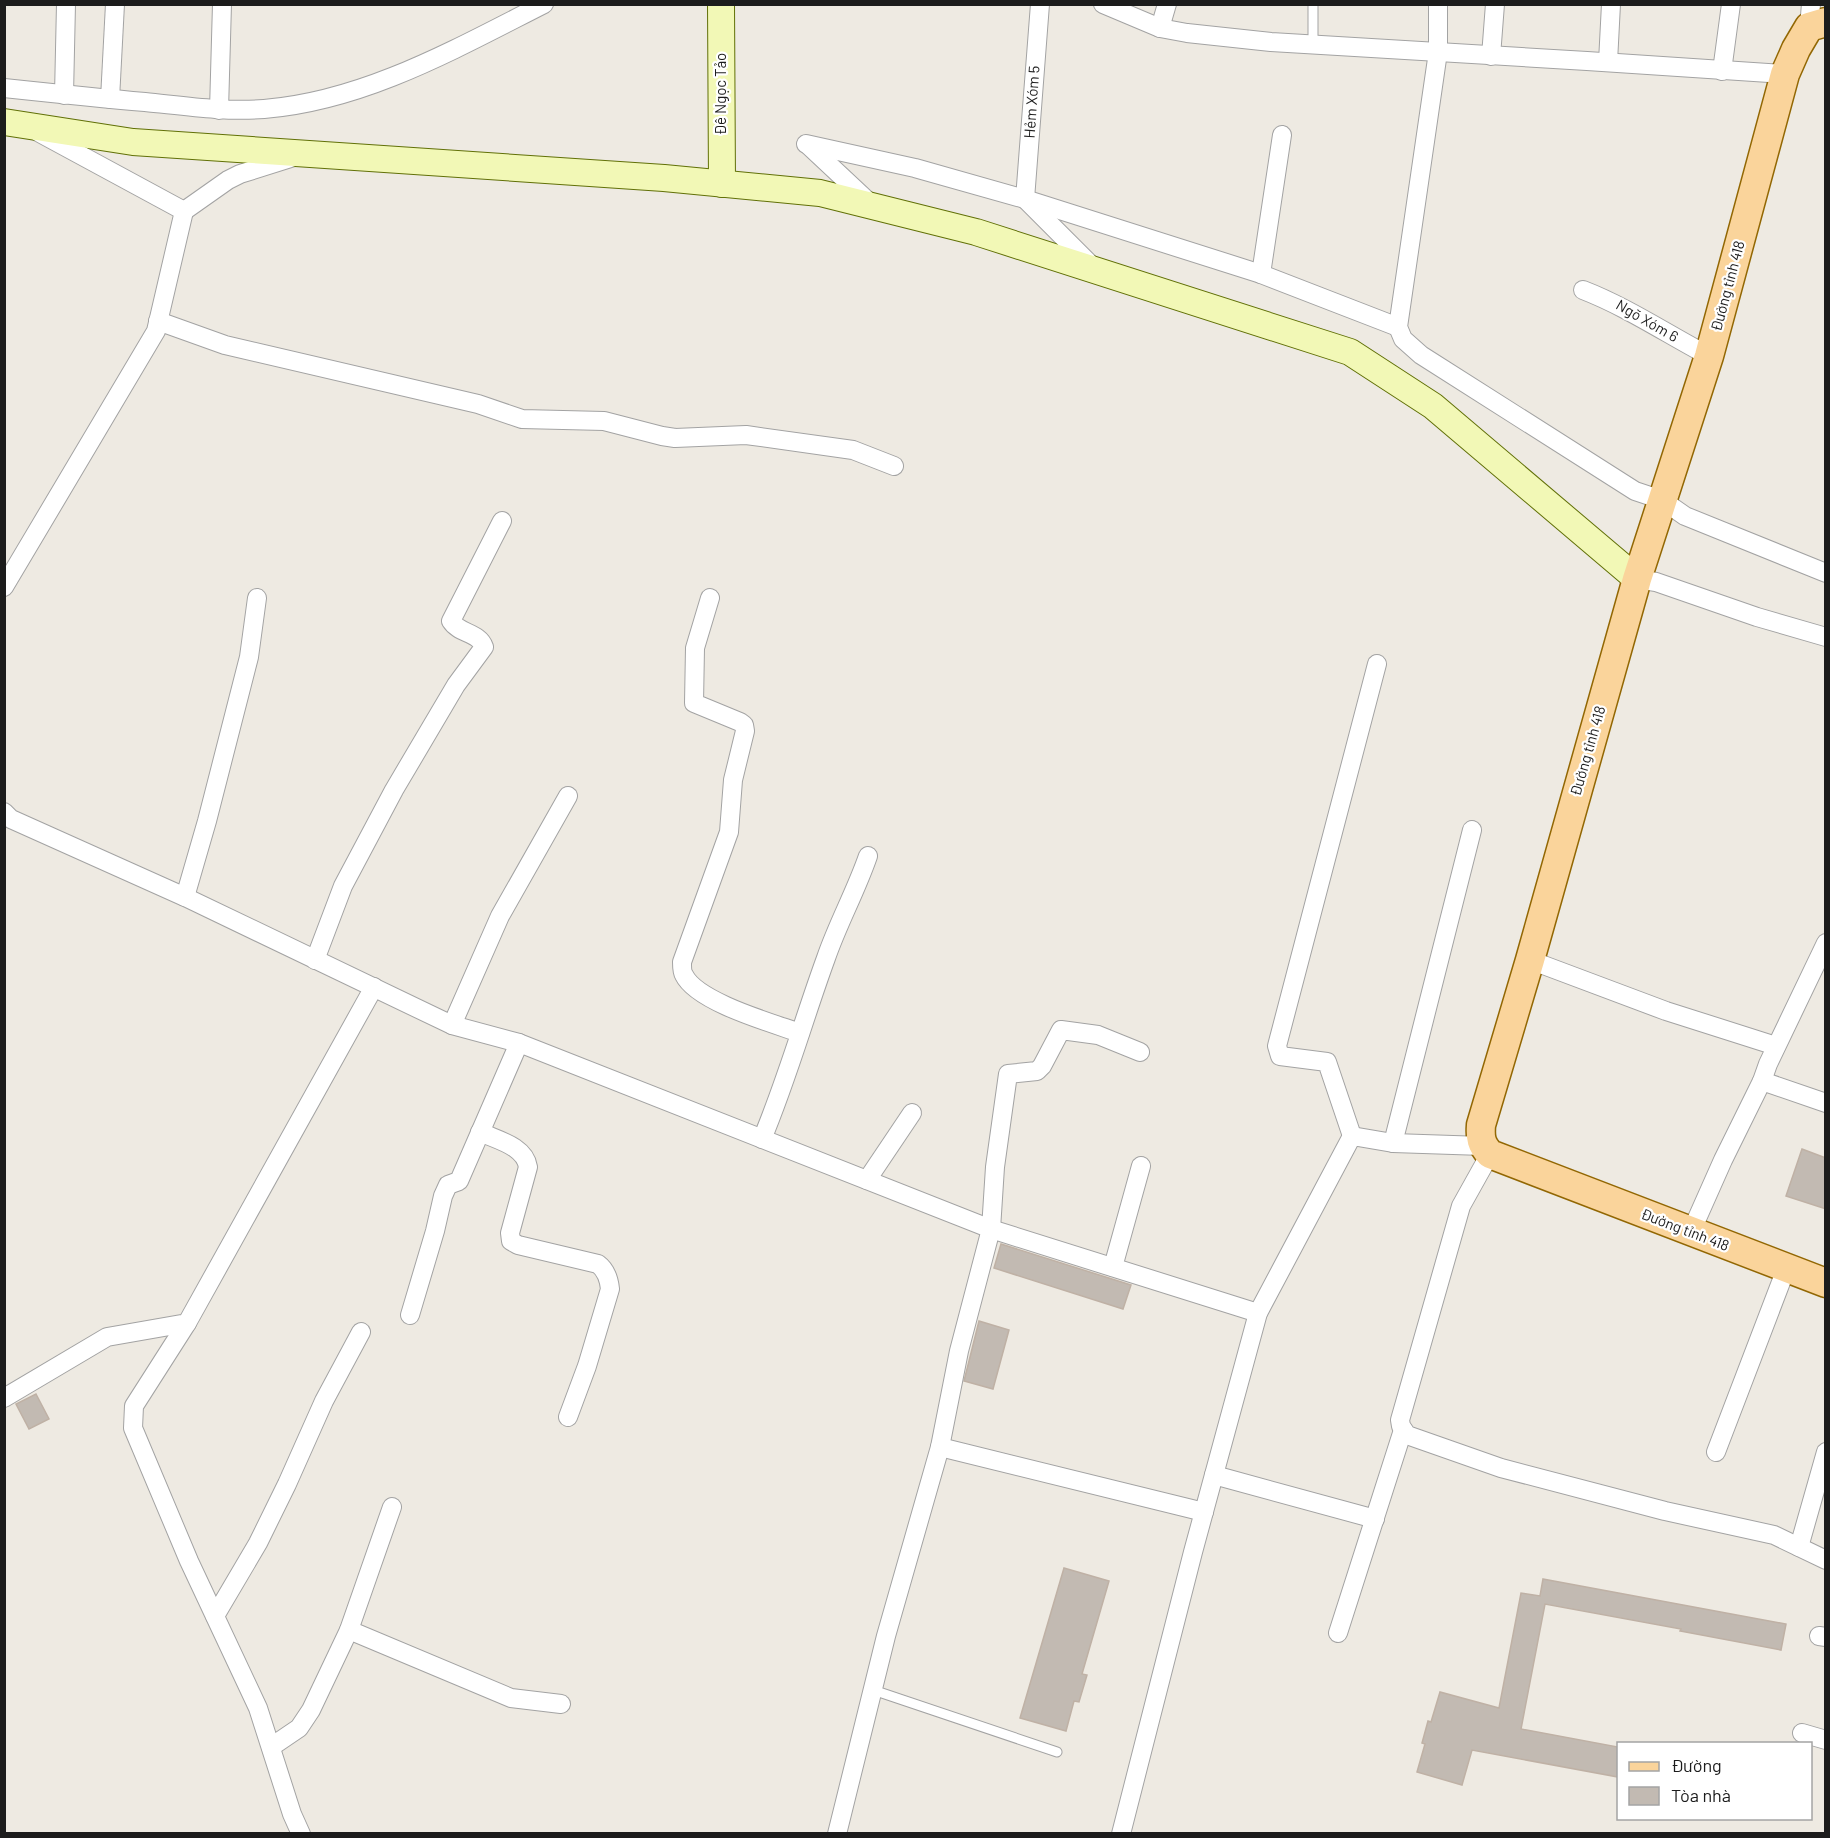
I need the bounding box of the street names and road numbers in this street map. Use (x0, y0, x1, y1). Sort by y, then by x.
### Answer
street label: Đê Ngọc Tảo (711, 53, 729, 135)
street label: Hẻm Xóm 5 (1019, 65, 1043, 139)
street label: Đường tỉnh 418 (1706, 238, 1748, 333)
street label: Ngõ Xóm 6 (1613, 295, 1682, 345)
street label: Đường tỉnh 418 (1566, 704, 1609, 798)
street label: Đường tỉnh 418 (1639, 1204, 1732, 1254)

